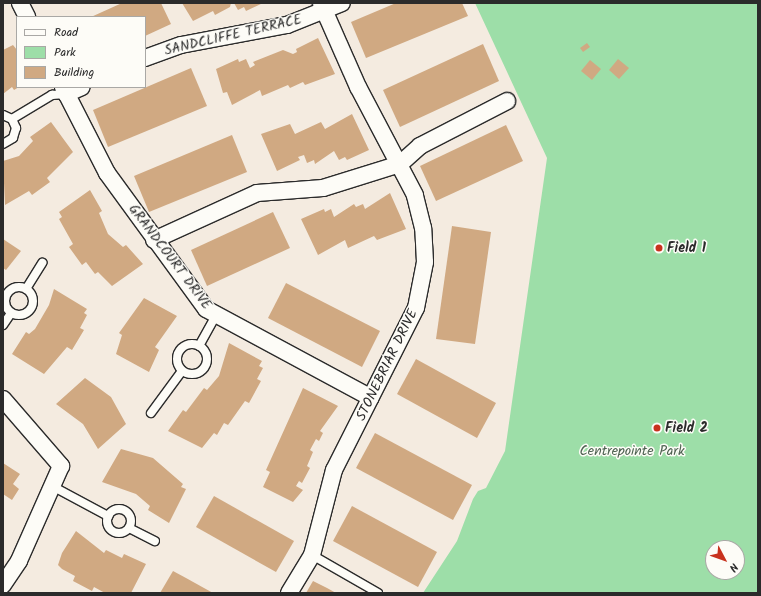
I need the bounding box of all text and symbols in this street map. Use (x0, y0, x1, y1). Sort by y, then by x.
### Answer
street label: SANDCLIFFE TERRACE (163, 11, 303, 59)
legend (16, 16, 146, 88)
text: Road (54, 23, 78, 42)
text: Park (54, 43, 76, 62)
text: Building (54, 63, 94, 82)
street label: GRANDCOURT DRIVE (125, 201, 215, 313)
place label: Field 1 (667, 240, 706, 256)
marker: Field 1 (654, 243, 664, 253)
street label: STONEBRIAR DRIVE (353, 306, 421, 424)
place label: Field 2 (665, 420, 708, 436)
marker: Field 2 (652, 423, 662, 433)
park label: Centrepointe Park (579, 443, 685, 459)
north arrow (705, 540, 745, 580)
text: N (724, 559, 742, 576)

